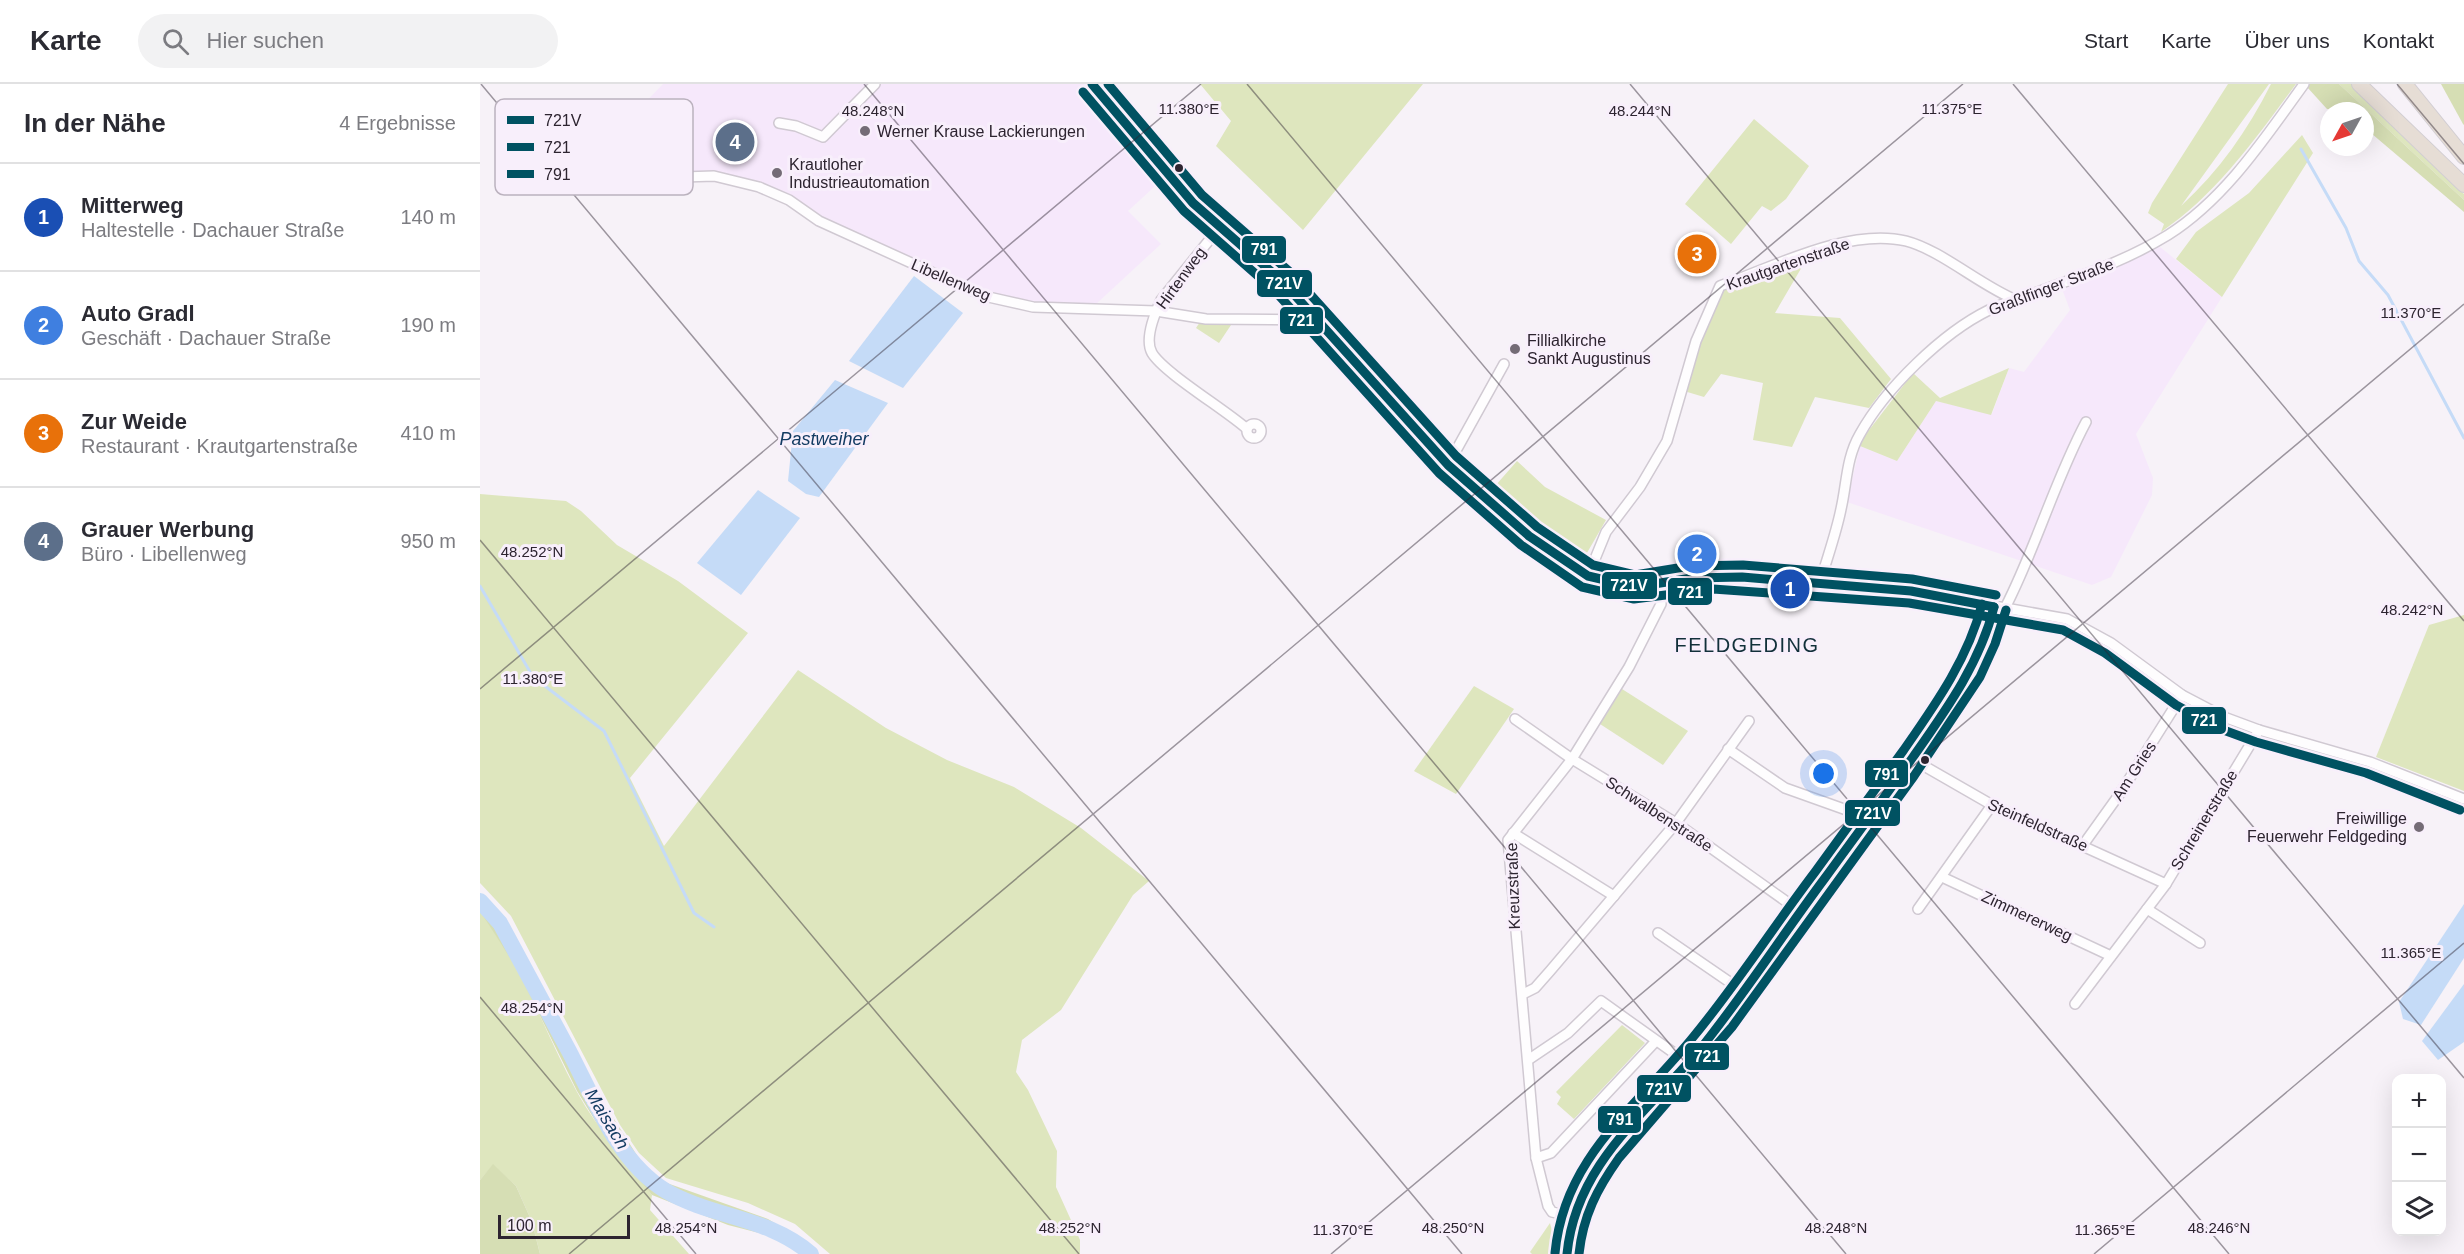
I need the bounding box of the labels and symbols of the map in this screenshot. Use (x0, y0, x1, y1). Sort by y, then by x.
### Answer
legend (495, 99, 693, 195)
text: 11.380°E (1159, 100, 1219, 117)
text: 11.375°E (1922, 100, 1982, 117)
text: 48.248°N (842, 102, 904, 119)
text: 48.244°N (1609, 102, 1671, 119)
north arrow (2320, 102, 2374, 156)
text: 721V (544, 112, 582, 129)
pin: 4 (716, 120, 754, 164)
place label: Werner Krause Lackierungen (877, 123, 1085, 140)
marker: Werner Krause Lackierungen (858, 124, 872, 138)
text: 721 (544, 139, 571, 156)
place label: Krautloher Industrieautomation (789, 156, 930, 191)
unlabelled marker (1173, 162, 1185, 174)
text: 791 (544, 166, 571, 183)
marker: Krautloher Industrieautomation (770, 166, 784, 180)
pin: 3 (1678, 232, 1716, 276)
line badge: 791 (1241, 235, 1287, 264)
street label: Krautgartenstraße (1724, 235, 1852, 293)
text: 791 (1251, 241, 1277, 258)
street label: Hirtenweg (1153, 244, 1209, 312)
street label: Graßlfinger Straße (1986, 255, 2116, 319)
street label: Libellenweg (909, 256, 993, 304)
line badge: 721V (1256, 269, 1313, 298)
text: 721V (1265, 275, 1303, 292)
text: 11.370°E (2381, 304, 2441, 321)
line badge: 721 (1279, 306, 1324, 335)
text: 721 (1288, 312, 1314, 329)
place label: Fillialkirche Sankt Augustinus (1527, 332, 1651, 367)
marker: Fillialkirche Sankt Augustinus (1508, 342, 1522, 356)
water label: Pastweiher (779, 429, 870, 449)
pin: 2 (1678, 532, 1716, 576)
text: 48.252°N (501, 543, 563, 560)
pin: 1 (1770, 566, 1810, 612)
line badge: 721V (1601, 571, 1658, 600)
text: 721V (1610, 577, 1648, 594)
line badge: 721 (1667, 577, 1713, 606)
text: 721 (1677, 584, 1703, 601)
text: 48.242°N (2381, 601, 2443, 618)
district label: FELDGEDING (1674, 634, 1820, 656)
text: 11.380°E (503, 670, 563, 687)
line badge: 721 (2181, 706, 2227, 735)
text: 721 (2191, 712, 2217, 729)
street label: Am Gries (2109, 738, 2159, 804)
unlabelled marker (1919, 754, 1931, 766)
your location (1809, 759, 1838, 788)
line badge: 791 (1864, 759, 1909, 788)
text: 791 (1873, 766, 1899, 783)
street label: Schreinerstraße (2167, 767, 2241, 873)
street label: Schwalbenstraße (1603, 773, 1716, 855)
street label: Steinfeldstraße (1985, 795, 2091, 855)
line badge: 721V (1844, 799, 1901, 827)
text: 721V (1854, 805, 1892, 822)
place label: Freiwillige Feuerwehr Feldgeding (2247, 810, 2407, 845)
marker: Freiwillige Feuerwehr Feldgeding (2412, 820, 2426, 834)
street label: Kreuzstraße (1503, 842, 1523, 930)
street label: Zimmererweg (1979, 888, 2075, 944)
text: 11.365°E (2381, 944, 2441, 961)
text: 48.254°N (501, 999, 563, 1016)
line badge: 721 (1684, 1042, 1730, 1071)
text: 721 (1694, 1048, 1720, 1065)
line badge: 721V (1636, 1074, 1692, 1103)
text: 721V (1645, 1081, 1683, 1098)
water label: Maisach (581, 1085, 633, 1153)
line badge: 791 (1597, 1105, 1642, 1134)
text: 791 (1607, 1111, 1633, 1128)
scale bar (498, 1212, 630, 1240)
text: 48.254°N (655, 1219, 717, 1236)
text: 48.252°N (1039, 1219, 1101, 1236)
text: 48.250°N (1422, 1219, 1484, 1236)
text: 48.248°N (1805, 1219, 1867, 1236)
text: 48.246°N (2188, 1219, 2250, 1236)
text: 11.370°E (1313, 1221, 1373, 1238)
text: 11.365°E (2075, 1221, 2135, 1238)

